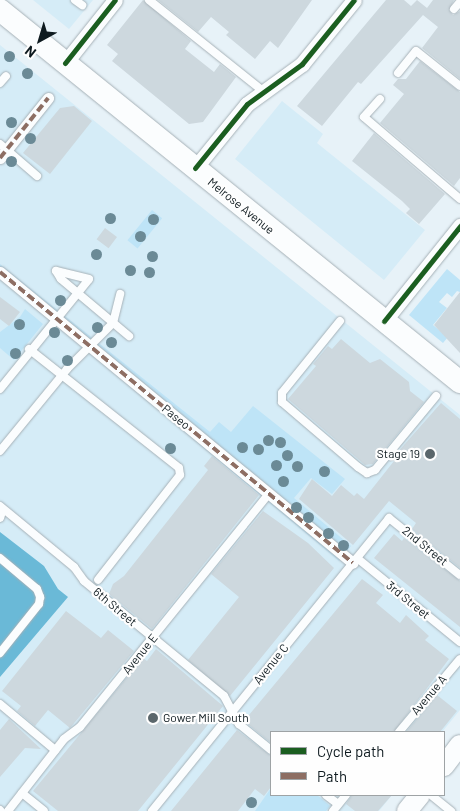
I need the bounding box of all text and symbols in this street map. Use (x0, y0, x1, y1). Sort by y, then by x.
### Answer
north arrow (15, 15, 65, 65)
text: N (21, 43, 39, 62)
street label: Melrose Avenue (205, 175, 277, 237)
street label: Paseo (159, 401, 193, 433)
place label: Stage 19 (377, 447, 420, 461)
marker: Stage 19 (424, 448, 436, 460)
street label: 2nd Street (399, 523, 451, 569)
street label: 3rd Street (383, 578, 433, 622)
street label: 6th Street (90, 585, 140, 629)
street label: Avenue E (119, 631, 161, 677)
street label: Avenue C (250, 641, 292, 687)
street label: Avenue A (408, 672, 450, 718)
place label: Gower Mill South (163, 711, 249, 725)
marker: Gower Mill South (147, 712, 159, 724)
legend (270, 731, 445, 796)
text: Cycle path (317, 742, 384, 760)
text: Path (317, 767, 347, 785)

